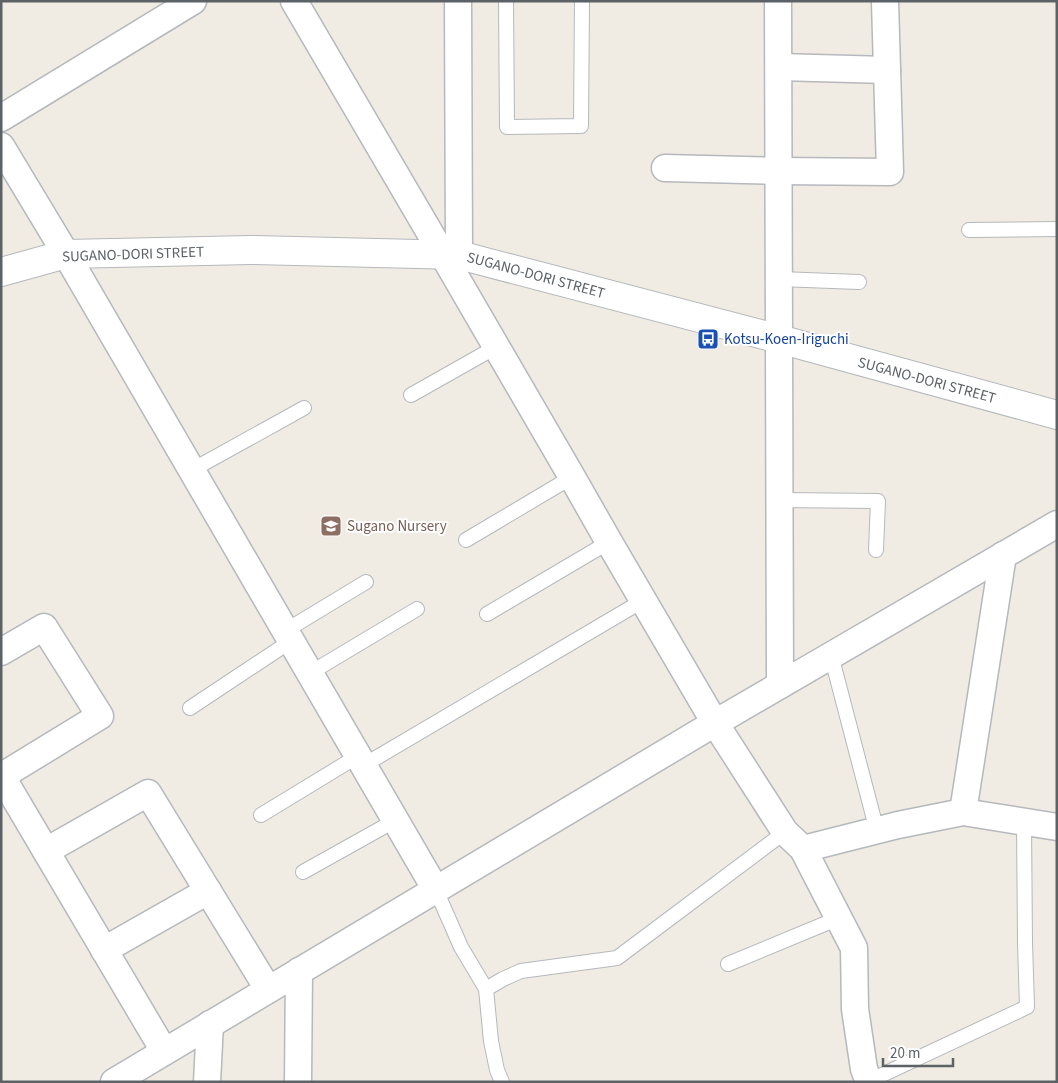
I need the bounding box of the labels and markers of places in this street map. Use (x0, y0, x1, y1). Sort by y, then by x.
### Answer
bus stop icon: Kotsu-Koen-Iriguchi (696, 327, 720, 351)
place label: Kotsu-Koen-Iriguchi (724, 329, 849, 350)
school or university icon: Sugano Nursery (319, 514, 343, 538)
place label: Sugano Nursery (347, 516, 447, 537)

